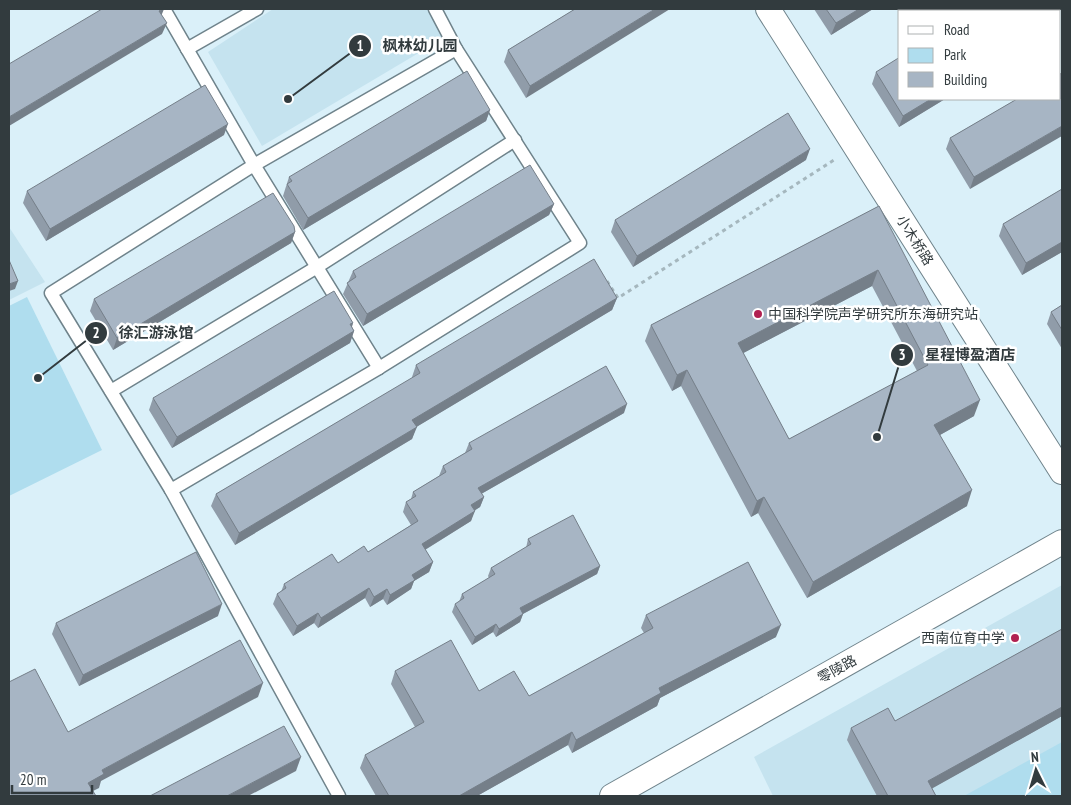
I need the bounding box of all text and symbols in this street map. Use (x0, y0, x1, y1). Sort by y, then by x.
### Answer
legend (898, 10, 1061, 100)
text: Road (944, 20, 970, 39)
callout: 枫林幼儿园 (347, 31, 467, 61)
text: 1 (356, 36, 364, 55)
text: 枫林幼儿园 (382, 36, 458, 55)
text: Park (944, 45, 966, 64)
text: Building (944, 70, 987, 89)
street label: 小木桥路 (893, 211, 937, 269)
place label: 中国科学院声学研究所东海研究站 (768, 305, 978, 323)
marker: 中国科学院声学研究所东海研究站 (752, 308, 764, 320)
callout: 徐汇游泳馆 (84, 318, 204, 348)
text: 2 (92, 323, 100, 342)
text: 徐汇游泳馆 (118, 323, 194, 342)
callout: 星程博盈酒店 (890, 340, 1025, 370)
text: 3 (898, 345, 906, 364)
text: 星程博盈酒店 (925, 345, 1015, 364)
place label: 西南位育中学 (921, 629, 1005, 647)
marker: 西南位育中学 (1009, 632, 1021, 644)
street label: 零陵路 (814, 651, 860, 687)
north arrow (1011, 745, 1061, 795)
text: N (1030, 748, 1039, 766)
scale bar (12, 762, 92, 794)
text: 20 m (20, 770, 46, 789)

